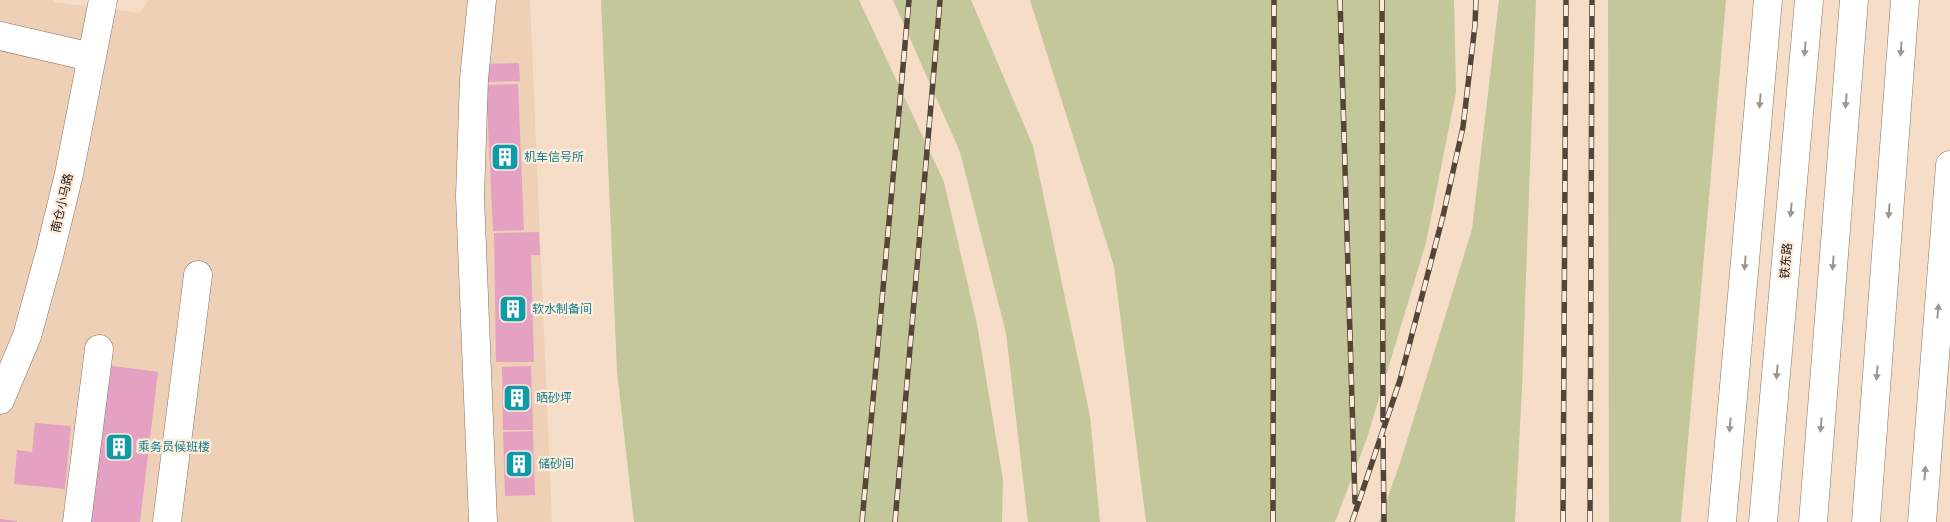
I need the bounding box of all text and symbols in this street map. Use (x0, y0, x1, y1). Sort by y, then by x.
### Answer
one-way arrow (1801, 41, 1809, 57)
one-way arrow (1897, 41, 1905, 57)
one-way arrow (1755, 93, 1763, 109)
one-way arrow (1842, 93, 1850, 109)
building icon: 机车信号所 (490, 142, 520, 172)
place label: 机车信号所 (524, 150, 584, 164)
street label: 南仓小马路 (48, 172, 76, 234)
one-way arrow (1787, 203, 1795, 219)
one-way arrow (1885, 203, 1893, 219)
street label: 铁东路 (1777, 242, 1795, 280)
one-way arrow (1741, 255, 1749, 271)
one-way arrow (1829, 255, 1837, 271)
building icon: 软水制备间 (498, 294, 528, 324)
place label: 软水制备间 (532, 302, 592, 316)
one-way arrow (1935, 303, 1943, 319)
one-way arrow (1772, 365, 1780, 381)
one-way arrow (1873, 365, 1881, 381)
building icon: 晒砂坪 (502, 383, 532, 413)
place label: 晒砂坪 (536, 391, 572, 405)
one-way arrow (1726, 417, 1734, 433)
one-way arrow (1816, 417, 1824, 433)
building icon: 乘务员候班楼 (104, 432, 134, 462)
place label: 乘务员候班楼 (138, 440, 210, 454)
building icon: 储砂间 (504, 449, 534, 479)
place label: 储砂间 (538, 457, 574, 471)
one-way arrow (1922, 465, 1930, 481)

